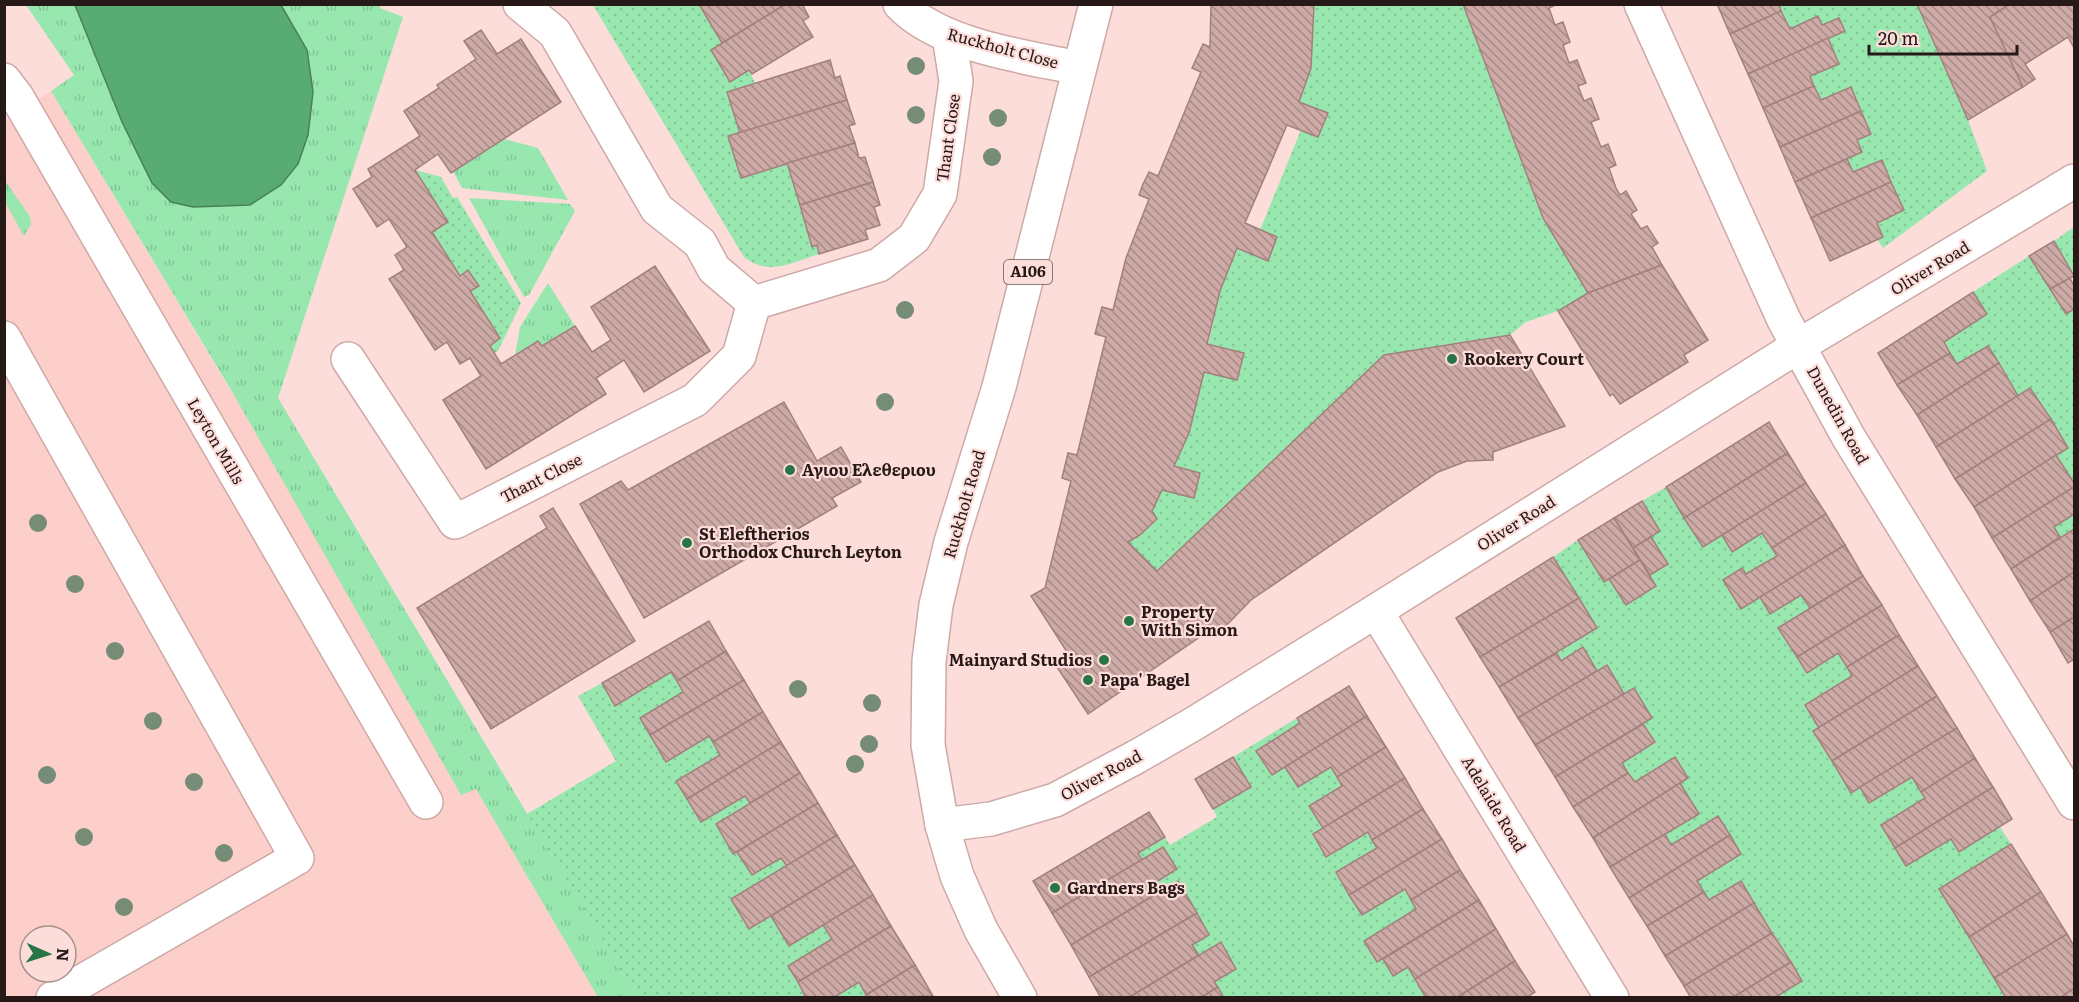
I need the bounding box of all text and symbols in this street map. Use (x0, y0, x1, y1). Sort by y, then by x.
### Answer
scale bar (1869, 18, 2018, 56)
street label: Ruckholt Close (945, 21, 1061, 73)
text: 20 m (1878, 24, 1919, 51)
street label: Thant Close (929, 92, 965, 184)
street label: Oliver Road (1885, 234, 1974, 300)
road number: A106 (1004, 260, 1052, 284)
place label: Rookery Court (1464, 346, 1584, 370)
marker: Rookery Court (1445, 352, 1459, 366)
street label: Dunedin Road (1802, 361, 1876, 468)
street label: Leyton Mills (182, 393, 251, 488)
street label: Thant Close (495, 446, 586, 508)
street label: Ruckholt Road (936, 446, 990, 561)
place label: Αγιου Ελεθεριου (802, 457, 936, 481)
marker: Αγιου Ελεθεριου (783, 463, 797, 477)
street label: Oliver Road (1471, 488, 1560, 556)
place label: St Eleftherios Orthodox Church Leyton (699, 521, 902, 563)
marker: St Eleftherios Orthodox Church Leyton (680, 536, 694, 550)
place label: Property With Simon (1141, 599, 1238, 641)
marker: Property With Simon (1122, 614, 1136, 628)
place label: Mainyard Studios (949, 647, 1092, 671)
marker: Mainyard Studios (1097, 653, 1111, 667)
place label: Papa' Bagel (1100, 667, 1190, 691)
marker: Papa' Bagel (1081, 673, 1095, 687)
street label: Oliver Road (1056, 743, 1146, 806)
street label: Adelaide Road (1457, 751, 1533, 856)
place label: Gardners Bags (1067, 875, 1185, 899)
marker: Gardners Bags (1048, 881, 1062, 895)
north arrow (18, 924, 78, 984)
text: N (52, 947, 76, 962)

